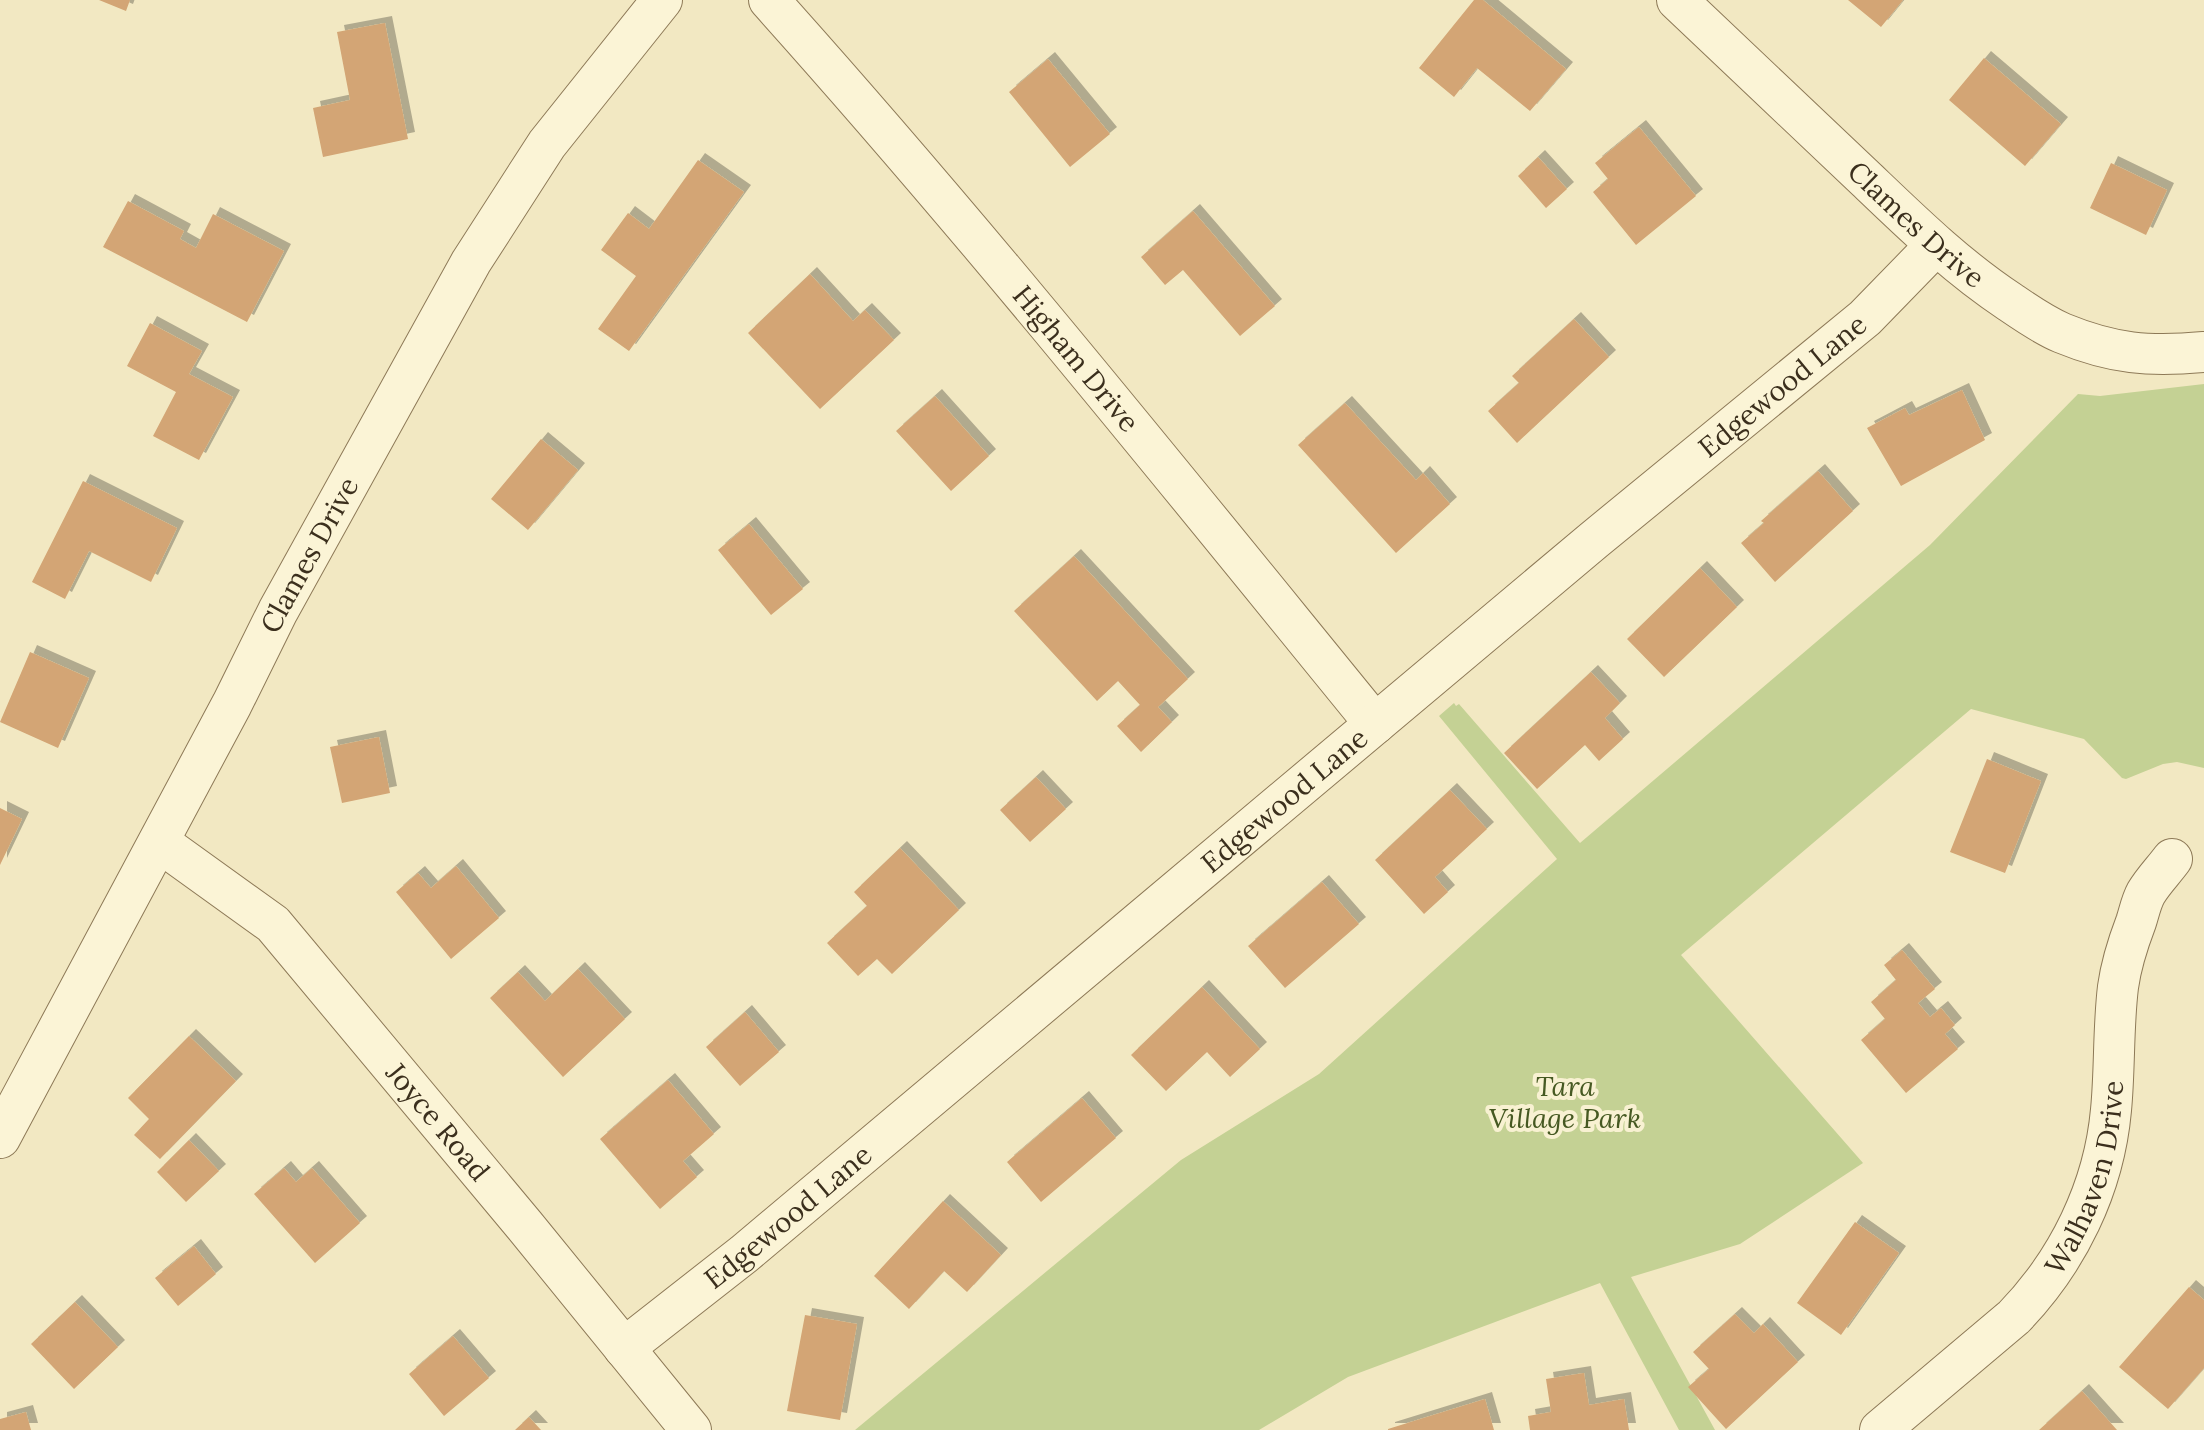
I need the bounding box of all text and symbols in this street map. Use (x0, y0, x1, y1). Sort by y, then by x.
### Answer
street label: Clames Drive (1840, 153, 1992, 296)
street label: Higham Drive (1005, 278, 1147, 439)
street label: Edgewood Lane (1691, 306, 1874, 465)
street label: Clames Drive (252, 471, 366, 639)
street label: Edgewood Lane (1193, 720, 1375, 881)
street label: Joyce Road (378, 1054, 498, 1188)
park label: Tara Village Park (1489, 1068, 1641, 1136)
street label: Walhaven Drive (2036, 1080, 2131, 1281)
street label: Edgewood Lane (697, 1137, 879, 1297)

